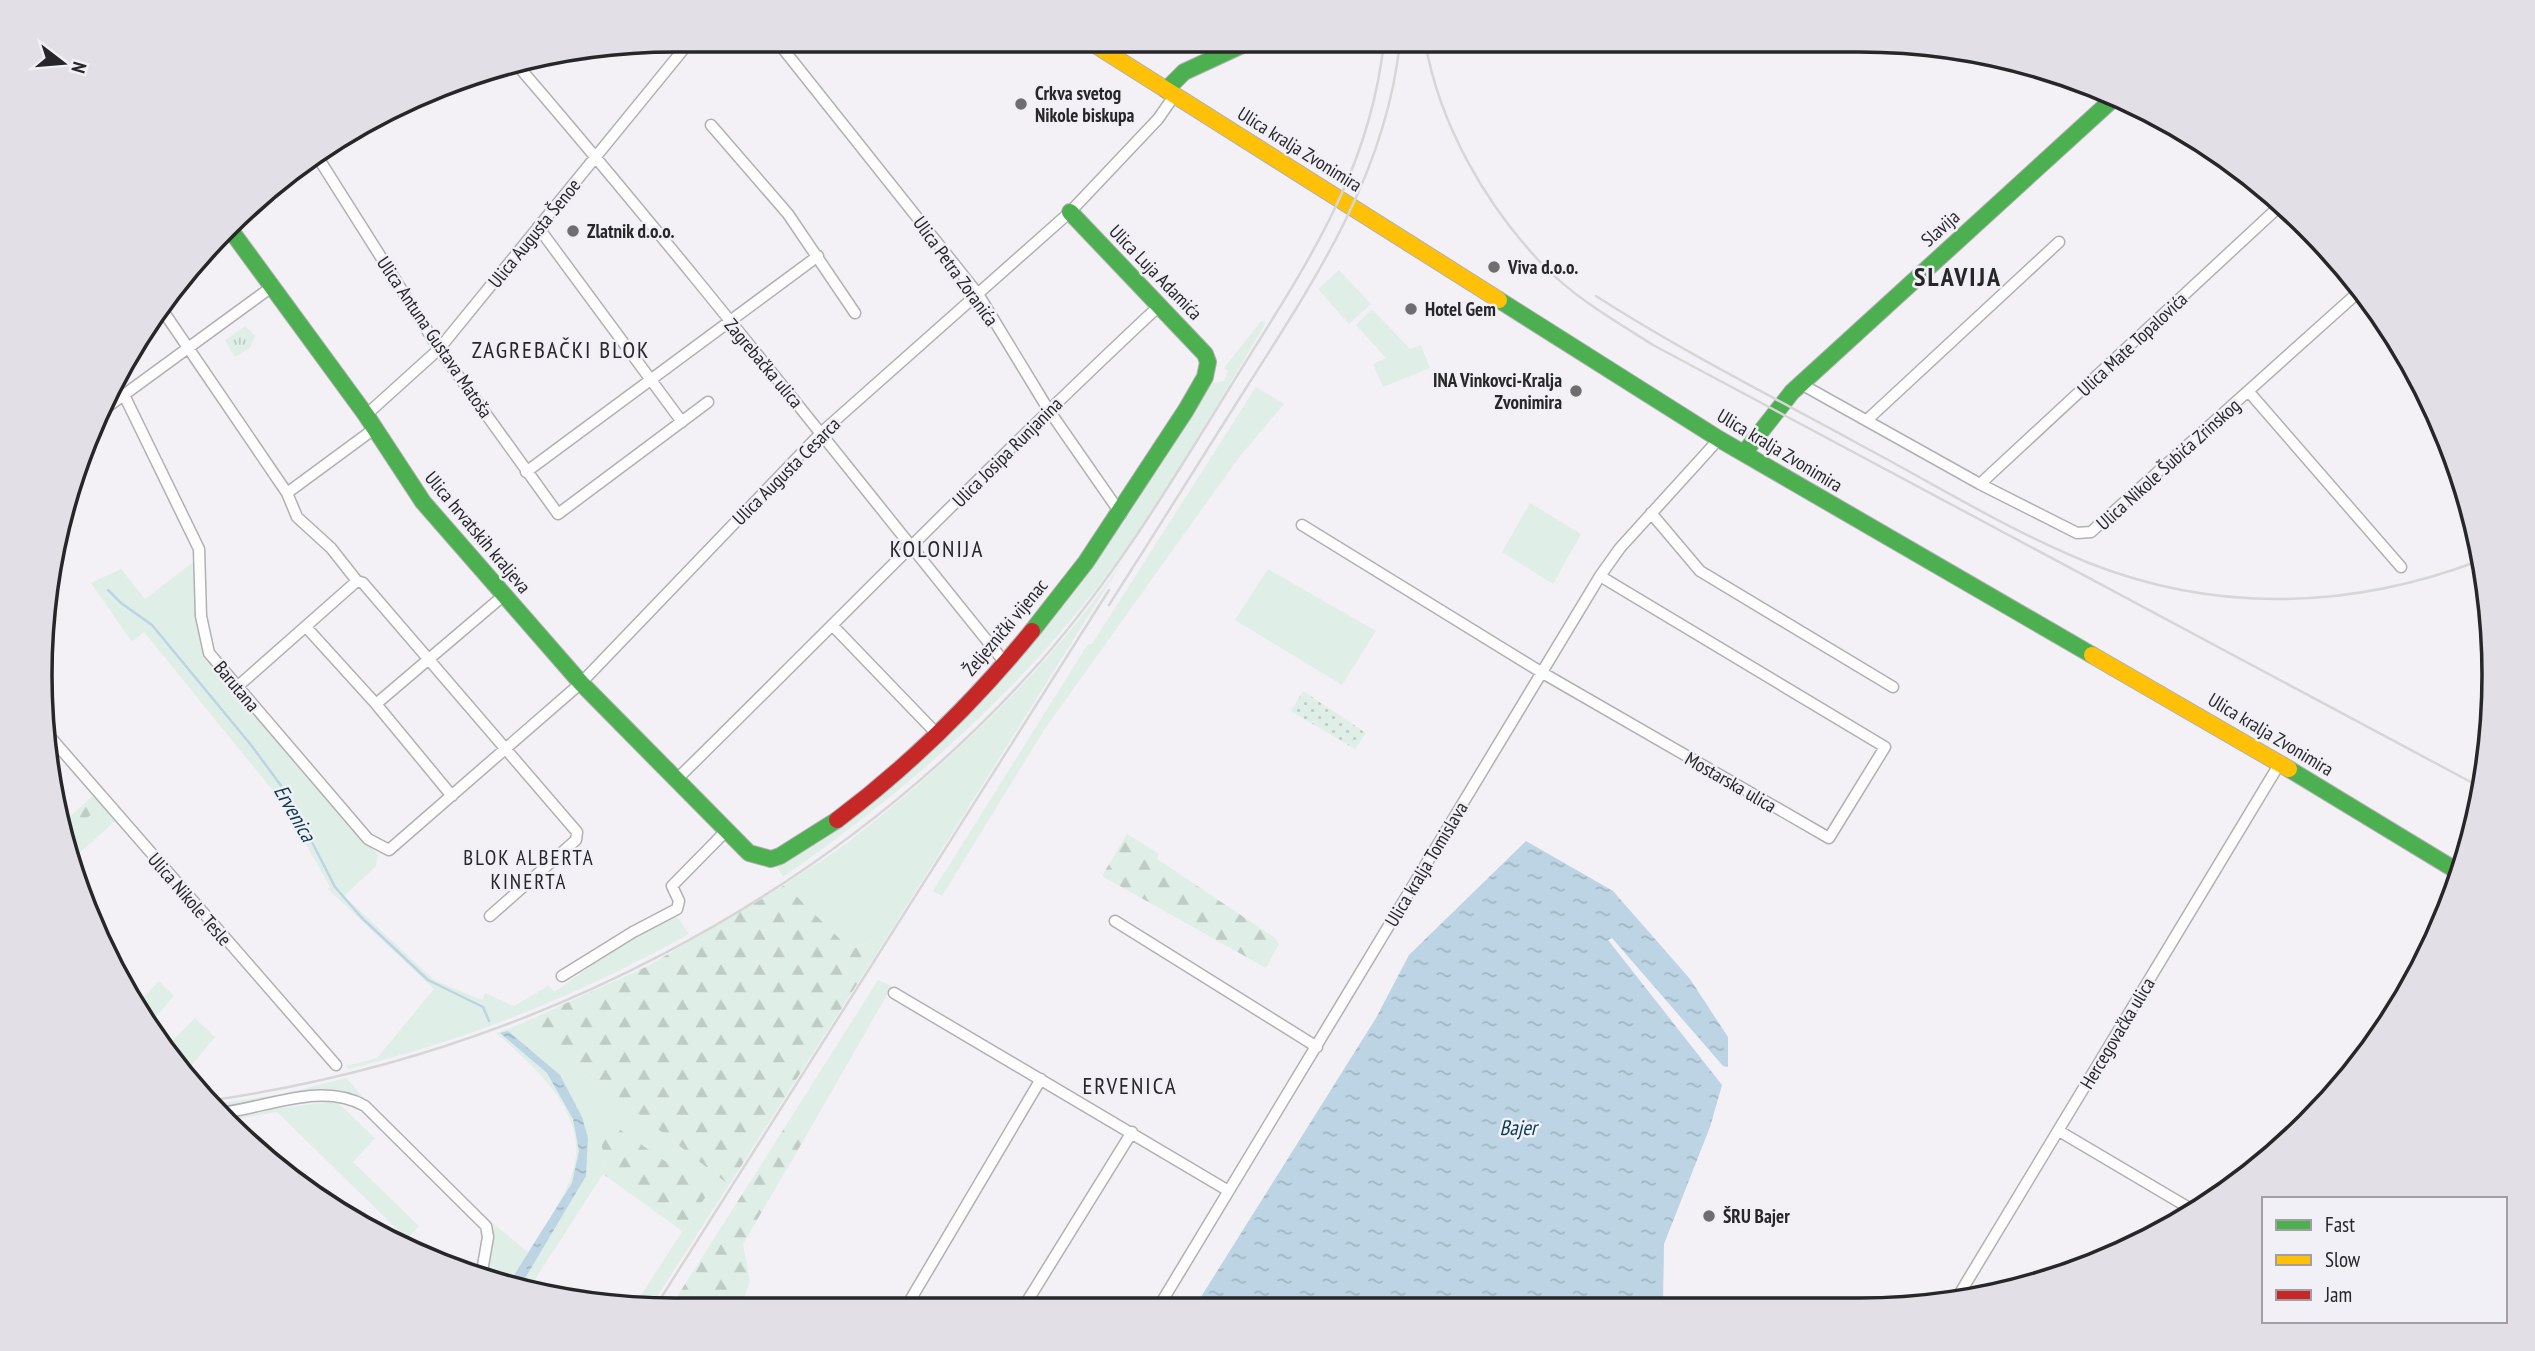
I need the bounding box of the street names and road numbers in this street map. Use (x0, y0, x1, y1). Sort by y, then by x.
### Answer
street label: Ulica kralja Zvonimira (1233, 101, 1367, 197)
street label: Ulica Augusta Šenoe (483, 173, 585, 292)
street label: Slavija (1916, 205, 1964, 251)
street label: Ulica Petra Zoranića (908, 211, 1004, 331)
street label: Ulica Luja Adamića (1104, 219, 1208, 325)
street label: Ulica Antuna Gustava Matoša (372, 252, 498, 422)
street label: Ulica Mate Topalovića (2072, 287, 2192, 401)
street label: Zagrebačka ulica (720, 313, 808, 413)
street label: Ulica Josipa Runjanina (947, 392, 1067, 512)
street label: Ulica Nikole Šubića Zrinskog (2091, 393, 2245, 535)
street label: Ulica kralja Zvonimira (1713, 403, 1847, 497)
street label: Ulica Augusta Cesarca (727, 412, 845, 530)
street label: Ulica hrvatskih kraljeva (420, 466, 536, 598)
street label: Željeznički vijenac (957, 573, 1053, 680)
street label: Barutana (209, 656, 265, 716)
street label: Ulica kralja Zvonimira (2204, 687, 2338, 781)
street label: Mostarska ulica (1681, 746, 1781, 818)
street label: Ulica kralja Tomislava (1379, 797, 1473, 931)
street label: Ulica Nikole Tesle (143, 848, 237, 951)
street label: Hercegovačka ulica (2074, 973, 2160, 1093)

